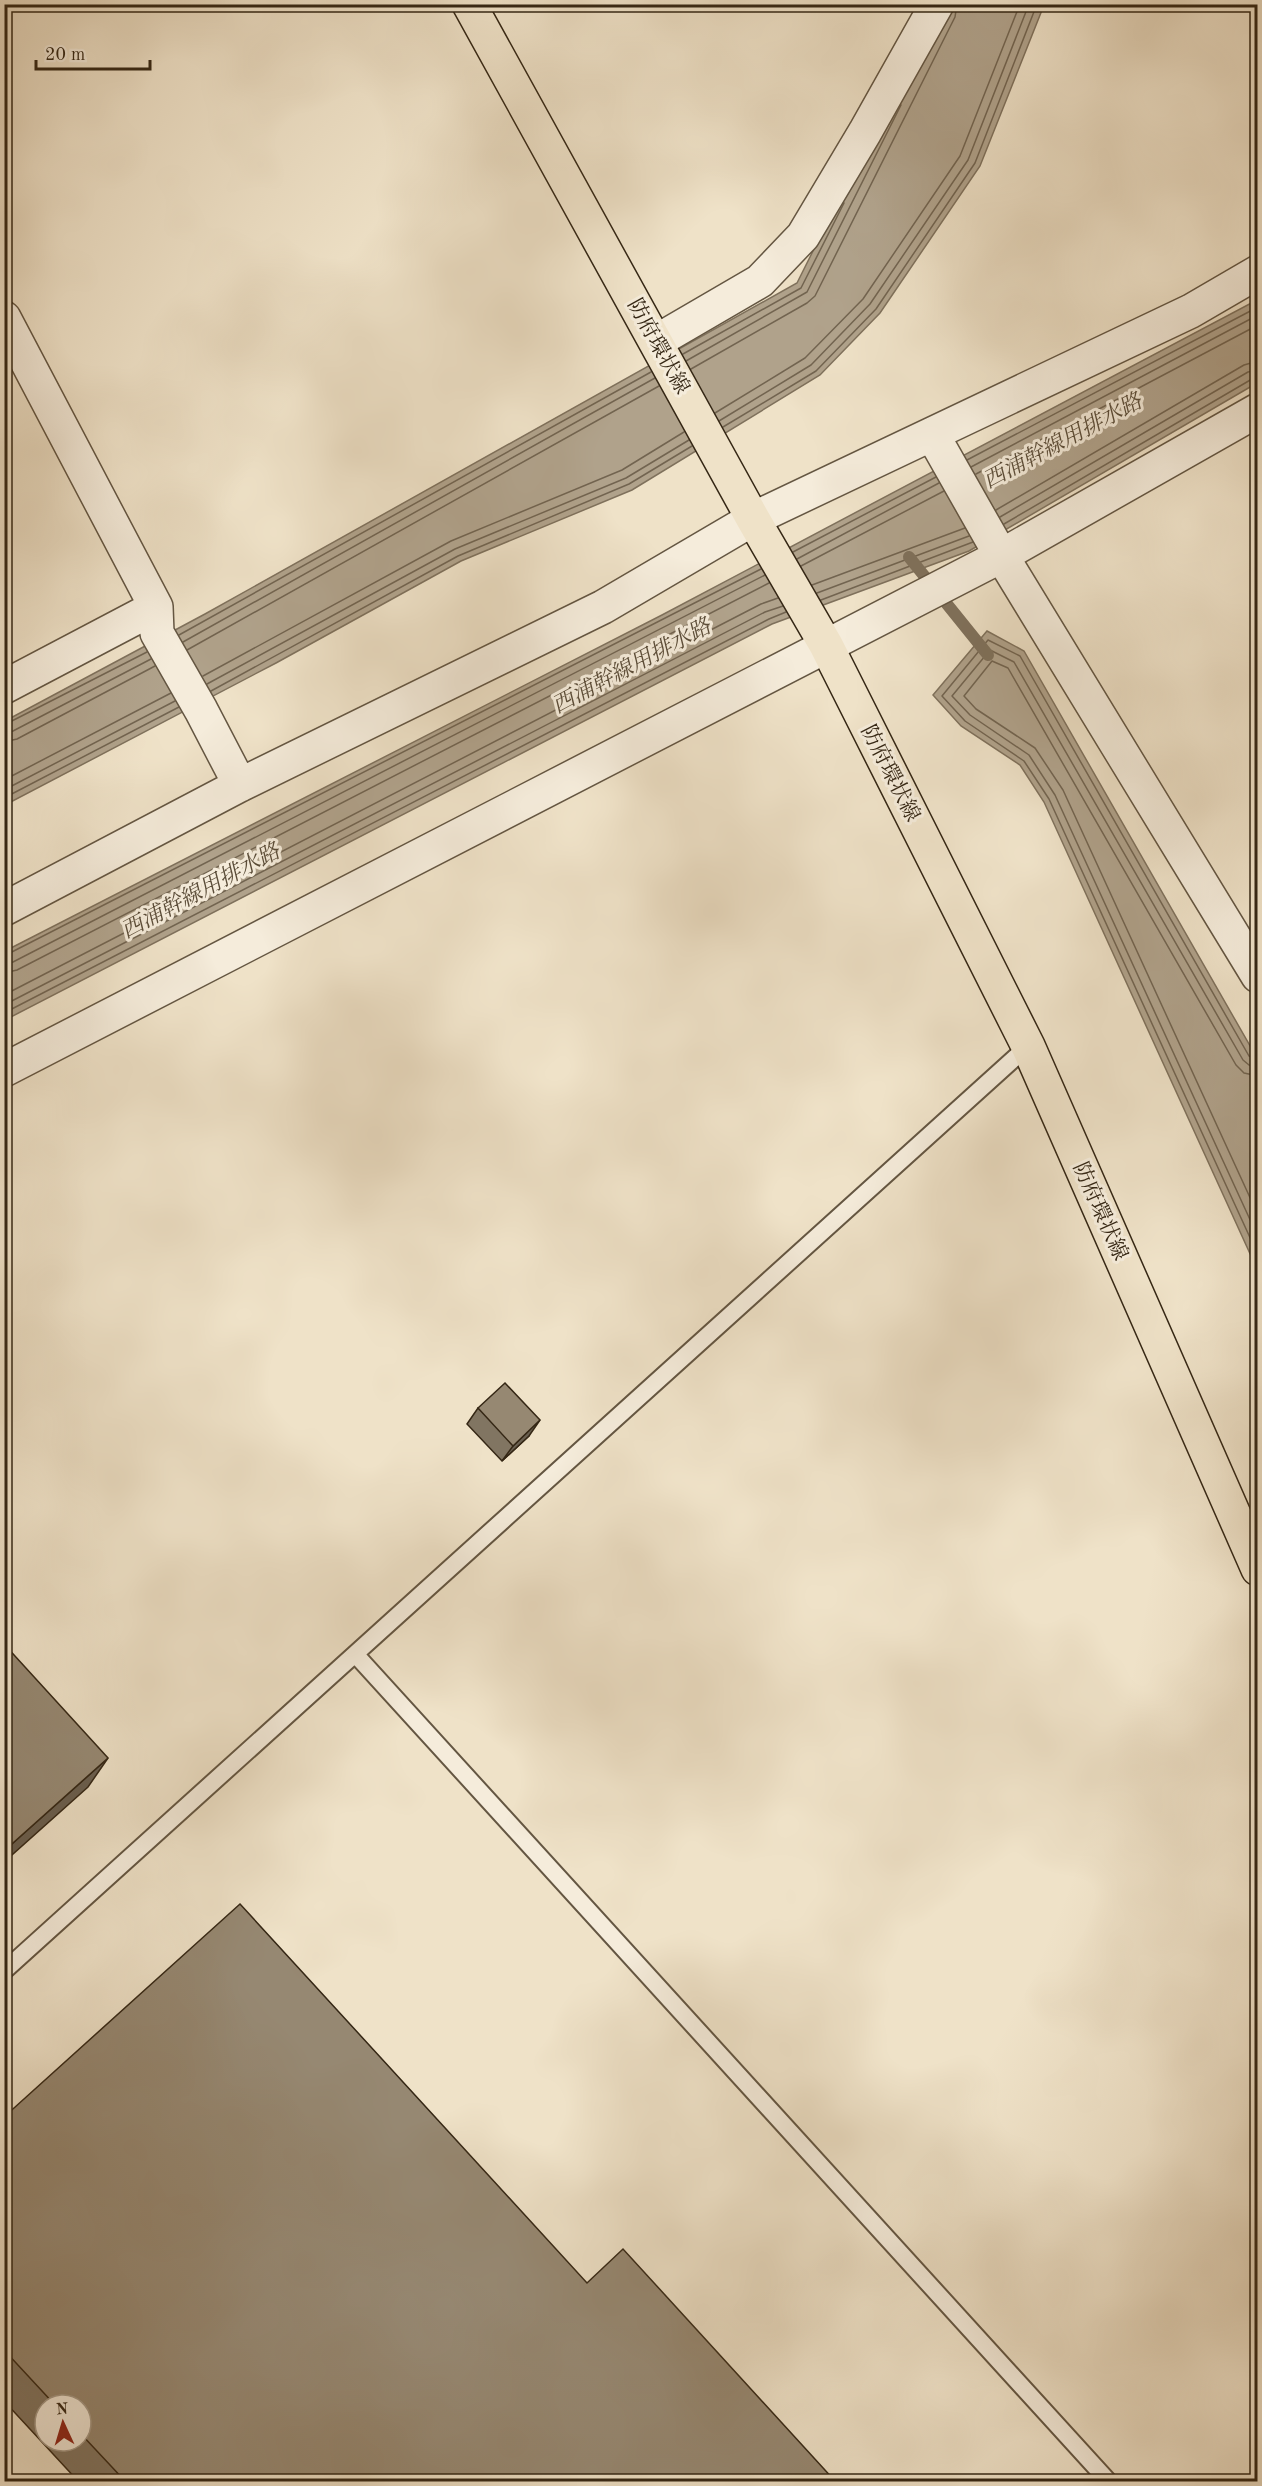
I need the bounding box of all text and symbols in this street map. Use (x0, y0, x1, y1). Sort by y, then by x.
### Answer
scale bar (36, 33, 150, 71)
text: 20 m (45, 46, 85, 64)
street label: 防府環状線 (623, 295, 694, 398)
water label: 西浦幹線用排水路 (979, 388, 1148, 493)
water label: 西浦幹線用排水路 (548, 613, 717, 718)
street label: 防府環状線 (856, 721, 925, 825)
water label: 西浦幹線用排水路 (117, 838, 286, 943)
street label: 防府環状線 (1069, 1159, 1132, 1264)
north arrow (33, 2393, 93, 2453)
text: N (55, 2402, 70, 2418)

